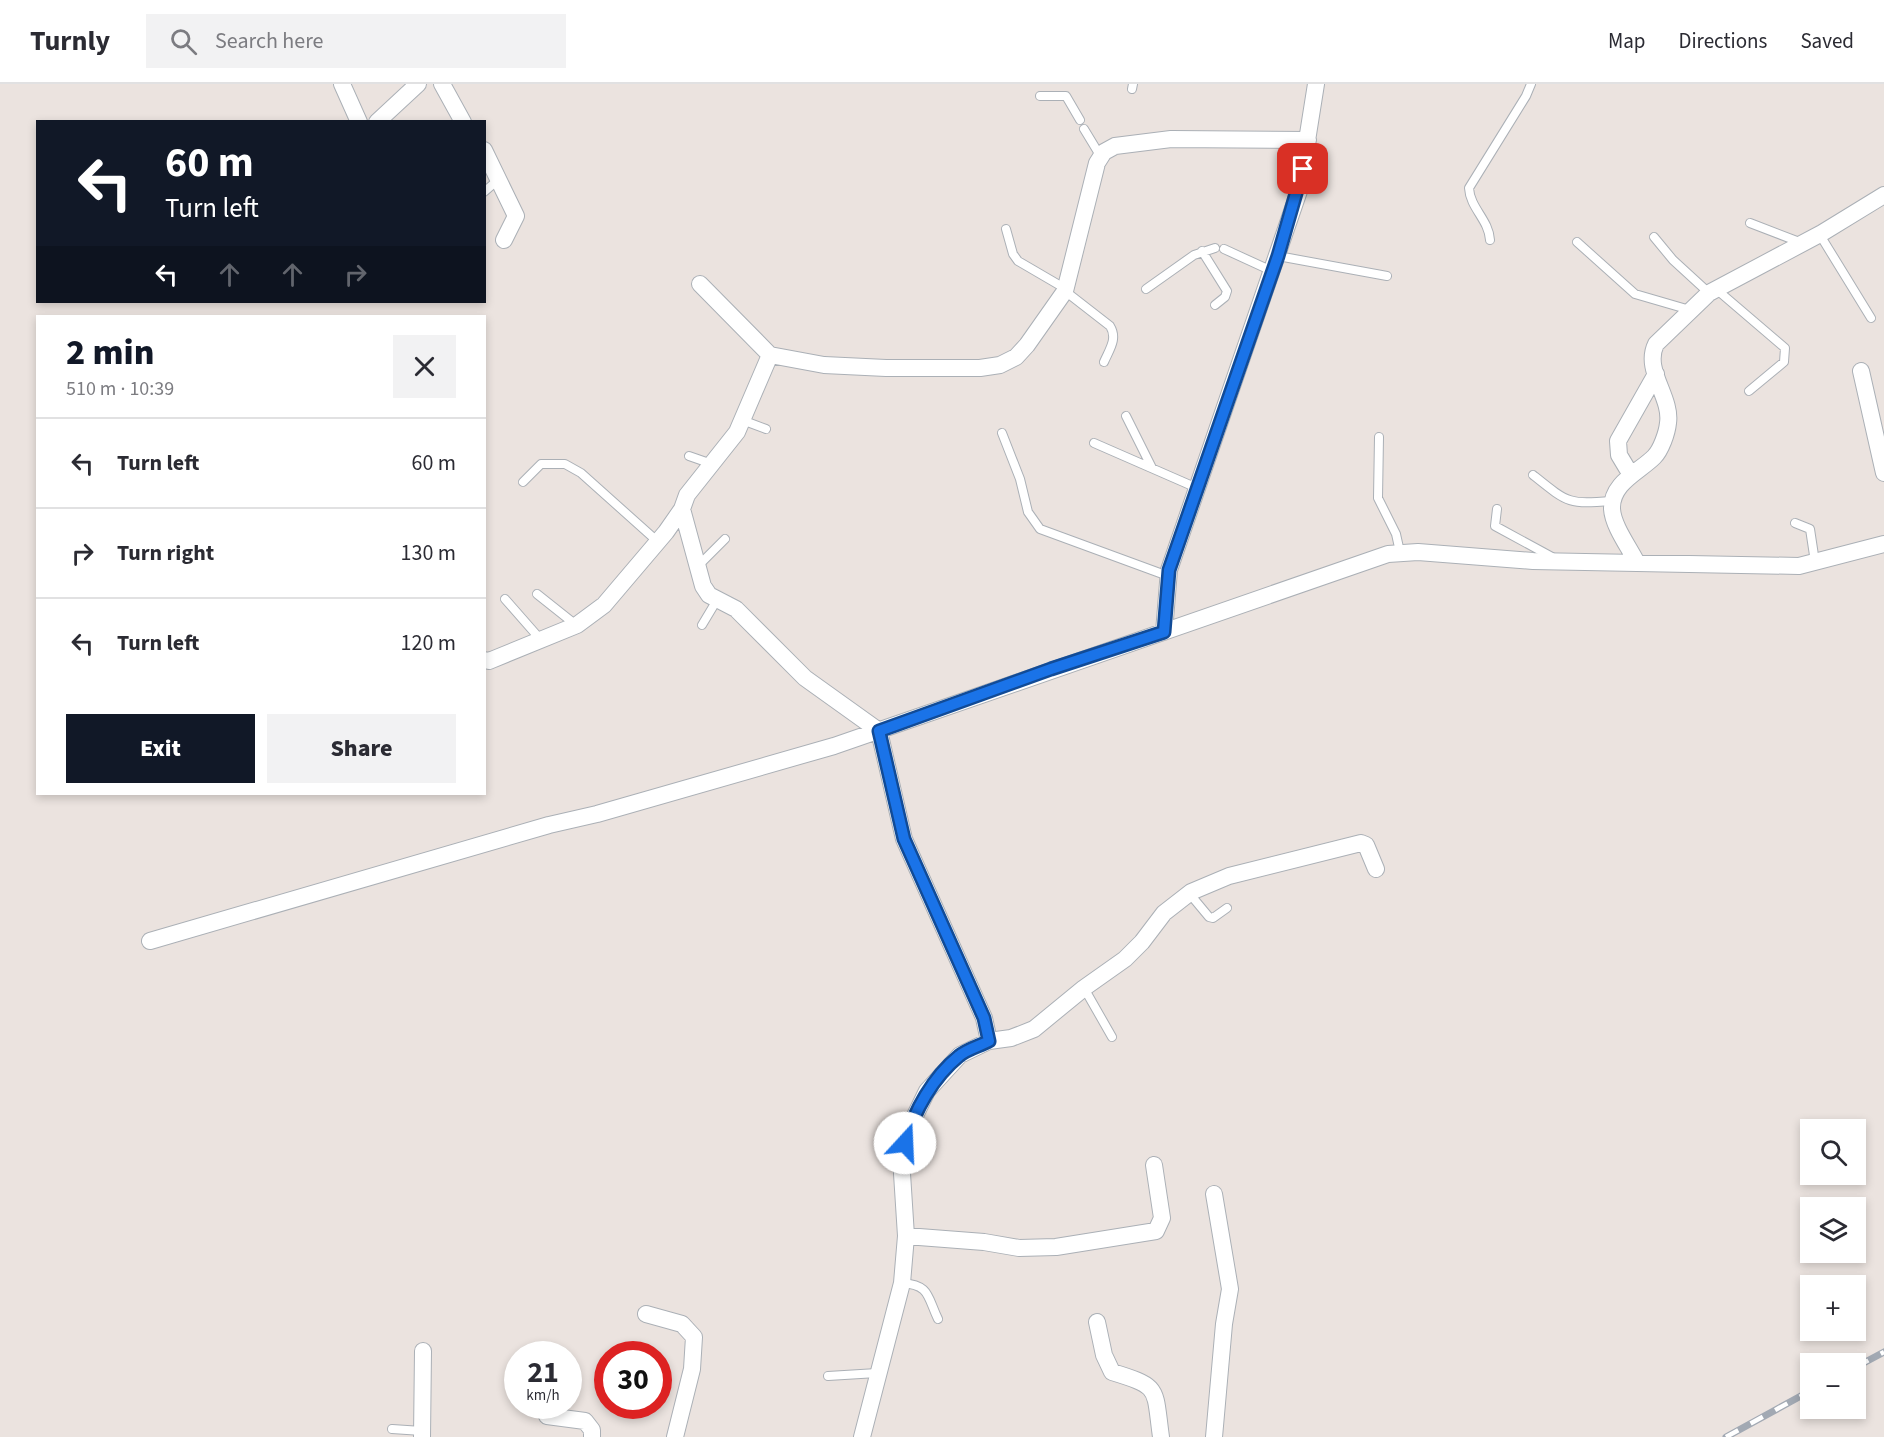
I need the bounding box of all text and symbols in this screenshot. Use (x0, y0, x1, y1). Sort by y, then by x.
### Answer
search box (146, 14, 566, 68)
text: Turnly (30, 21, 110, 61)
icon: search (167, 25, 200, 58)
text: Search here (215, 25, 324, 57)
text: Map (1608, 26, 1646, 56)
text: Directions (1679, 26, 1767, 56)
text: Saved (1800, 26, 1854, 56)
text: 60 m (165, 133, 254, 193)
pin (1277, 143, 1328, 194)
icon: left (66, 144, 144, 222)
icon: arrive (1286, 152, 1319, 185)
text: Turn left (165, 189, 259, 228)
icon: left (150, 258, 183, 291)
icon: ahead (213, 258, 246, 291)
icon: ahead (276, 258, 309, 291)
icon: right (339, 258, 372, 291)
text: 2 min (66, 327, 154, 378)
button: close (393, 335, 456, 398)
text: 510 m · 10:39 (66, 375, 174, 403)
icon: left (66, 447, 99, 480)
text: Turn left (117, 447, 199, 479)
text: 60 m (411, 447, 456, 479)
icon: right (66, 537, 99, 570)
text: Turn right (117, 537, 214, 569)
text: 130 m (401, 537, 456, 569)
icon: left (66, 627, 99, 660)
text: Turn left (117, 627, 199, 659)
text: 120 m (401, 627, 456, 659)
button: Exit (66, 714, 255, 783)
button: Share (267, 714, 456, 783)
position arrow (873, 1111, 937, 1175)
map controls (1800, 1119, 1866, 1419)
button: search (1800, 1119, 1866, 1185)
button: layers (1800, 1197, 1866, 1263)
button: + (1800, 1275, 1866, 1341)
speed limit sign: 30 (594, 1341, 672, 1419)
text: 21 (527, 1351, 559, 1394)
button: − (1800, 1353, 1866, 1419)
text: km/h (526, 1385, 560, 1406)

